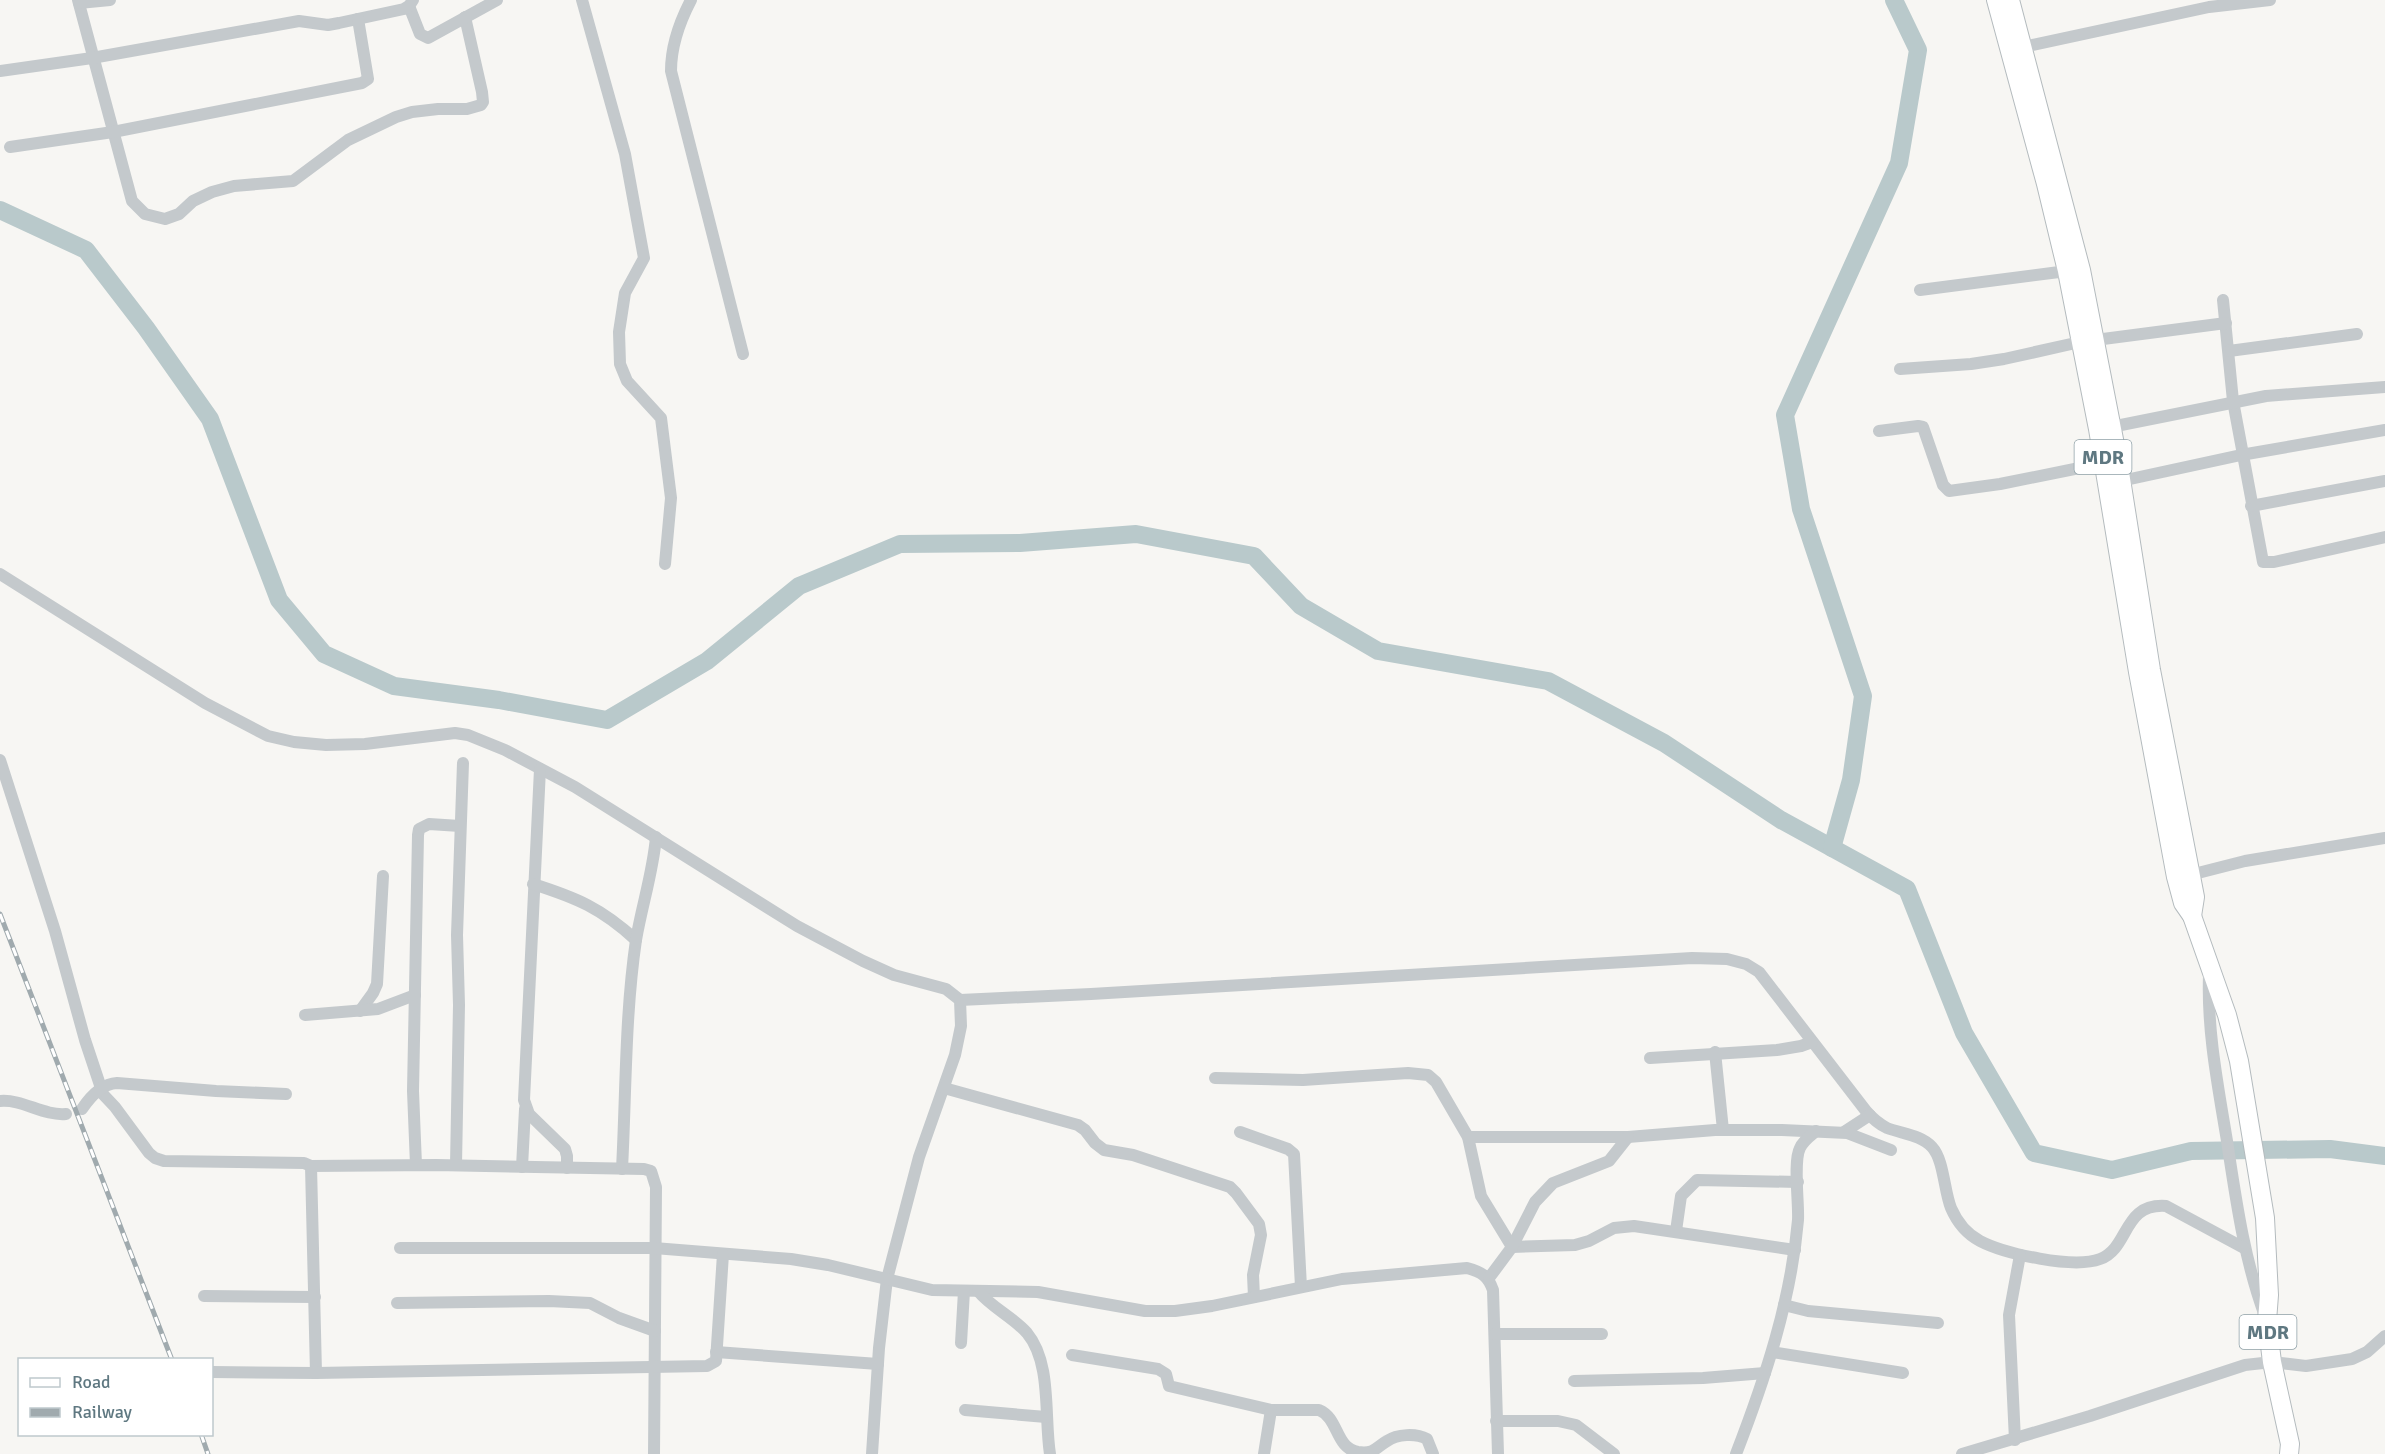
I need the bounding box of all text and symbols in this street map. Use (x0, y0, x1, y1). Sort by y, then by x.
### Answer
road number: MDR (2074, 440, 2132, 474)
road number: MDR (2240, 1315, 2296, 1349)
legend (18, 1358, 213, 1436)
text: Road (72, 1371, 111, 1393)
text: Railway (72, 1401, 133, 1423)

